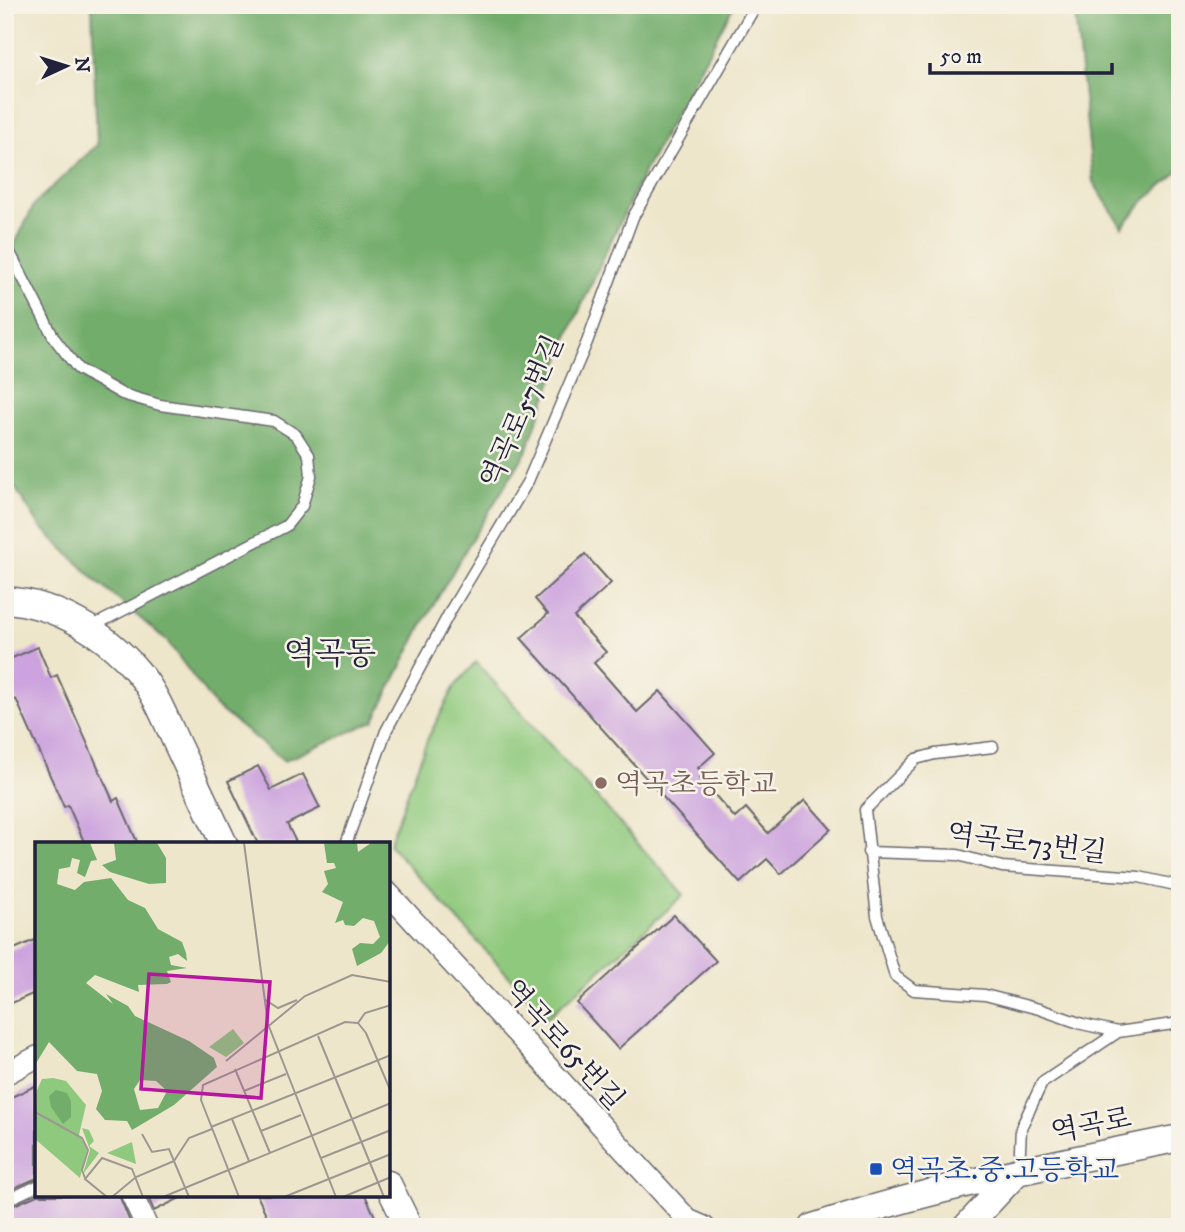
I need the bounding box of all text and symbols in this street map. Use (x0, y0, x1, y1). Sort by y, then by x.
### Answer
north arrow (32, 32, 102, 102)
scale bar (930, 32, 1112, 76)
text: 50 m (940, 44, 982, 70)
text: N (69, 56, 94, 74)
street label: 역곡로57번길 (473, 330, 572, 494)
district label: 역곡동 (284, 635, 376, 675)
place label: 역곡초등학교 (615, 767, 777, 802)
marker: 역곡초등학교 (593, 775, 609, 791)
street label: 역곡로73번길 (945, 816, 1109, 871)
inset map (35, 842, 390, 1197)
street label: 역곡로65번길 (496, 972, 632, 1118)
street label: 역곡로 (1048, 1101, 1134, 1150)
place label: 역곡초.중.고등학교 (890, 1153, 1120, 1188)
marker: 역곡초.중.고등학교 (868, 1161, 884, 1177)

